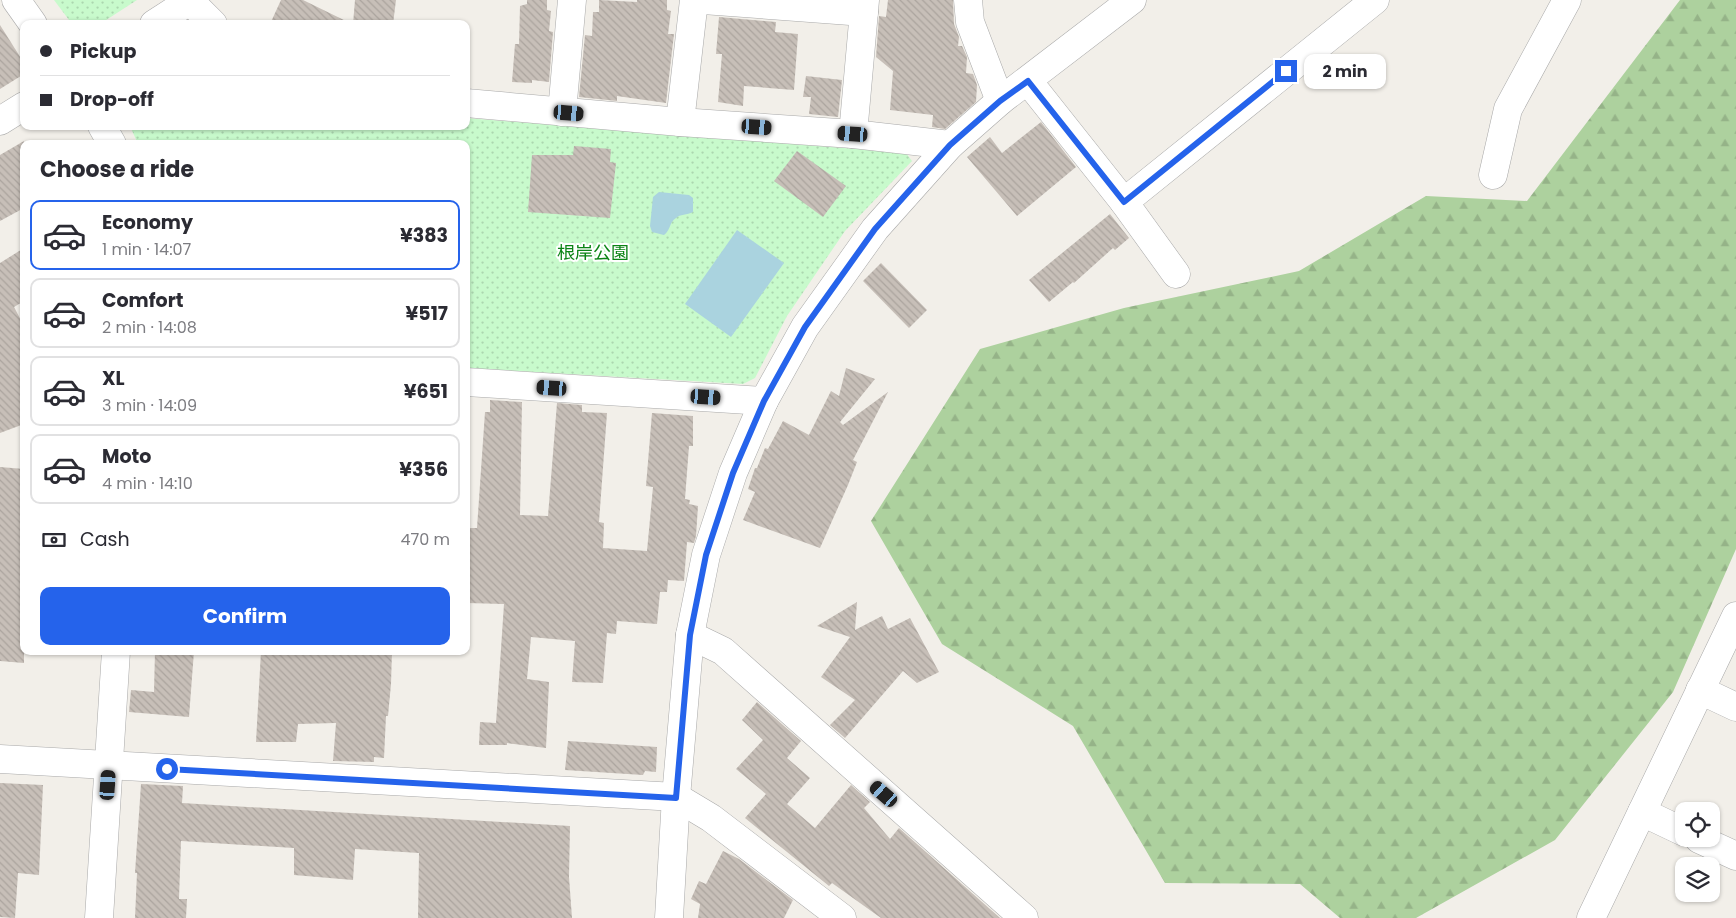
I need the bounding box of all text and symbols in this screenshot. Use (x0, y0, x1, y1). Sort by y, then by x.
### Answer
text: Pickup (70, 38, 136, 65)
callout: 2 min (1304, 54, 1386, 88)
route end (1275, 60, 1297, 82)
text: 2 min (1323, 60, 1367, 83)
text: Drop-off (70, 86, 154, 113)
car (553, 104, 584, 122)
car (741, 118, 772, 136)
car (837, 125, 868, 143)
text: Choose a ride (40, 154, 194, 185)
text: Economy (102, 209, 193, 236)
icon: car (42, 213, 87, 258)
text: ¥383 (400, 222, 448, 249)
text: 1 min · 14:07 (102, 238, 191, 261)
park label: 根岸公園 (557, 240, 629, 265)
text: Comfort (102, 287, 184, 314)
icon: car (42, 291, 87, 336)
text: ¥517 (406, 300, 448, 327)
text: 2 min · 14:08 (102, 316, 197, 339)
text: XL (102, 365, 125, 392)
icon: car (42, 369, 87, 414)
text: ¥651 (404, 378, 448, 405)
car (536, 379, 567, 397)
car (690, 388, 721, 406)
text: 3 min · 14:09 (102, 394, 197, 417)
text: Moto (102, 443, 151, 470)
icon: car (42, 447, 87, 492)
text: ¥356 (399, 456, 448, 483)
text: 4 min · 14:10 (102, 472, 193, 495)
icon: cash (40, 526, 68, 554)
text: Cash (80, 526, 130, 553)
text: 470 m (400, 528, 450, 551)
button: Confirm (40, 587, 450, 645)
route start (156, 758, 178, 780)
car (99, 770, 116, 800)
car (867, 778, 900, 810)
map controls (1675, 802, 1720, 902)
button: locate (1675, 802, 1720, 847)
button: layers (1675, 857, 1720, 902)

